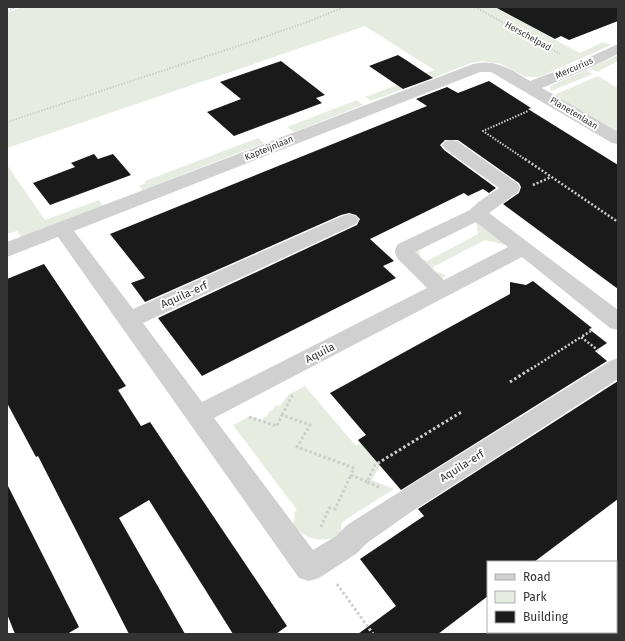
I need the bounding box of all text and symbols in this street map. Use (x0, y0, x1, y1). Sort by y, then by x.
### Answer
street label: Herschelpad (503, 19, 553, 53)
street label: Mercurius (554, 55, 594, 81)
street label: Planetenlaan (548, 95, 600, 131)
street label: Kapteijnlaan (243, 134, 295, 162)
street label: Aquila-erf (159, 278, 211, 311)
street label: Aquila (303, 340, 337, 366)
street label: Aquila-erf (437, 447, 488, 485)
legend (487, 561, 617, 633)
text: Road (523, 570, 551, 584)
text: Park (523, 590, 547, 604)
text: Building (523, 610, 569, 624)

